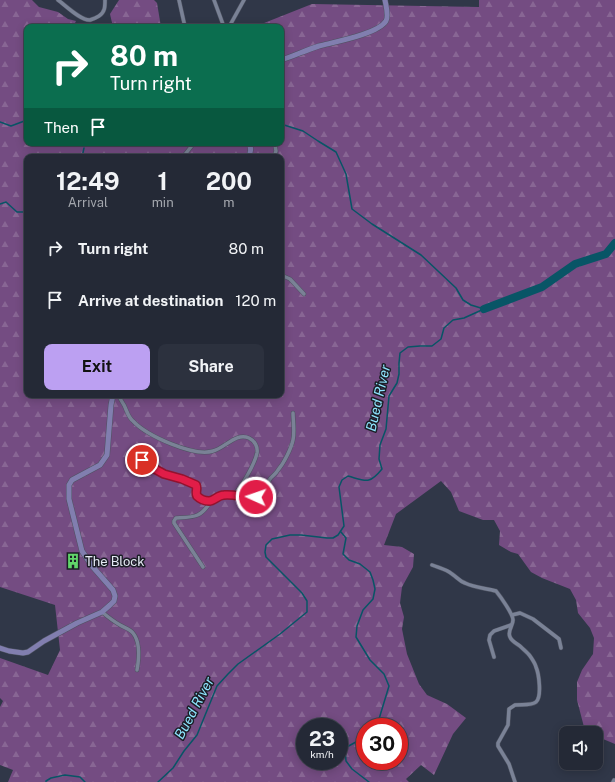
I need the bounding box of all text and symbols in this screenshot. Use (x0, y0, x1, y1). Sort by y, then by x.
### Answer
text: 80 m (110, 39, 178, 72)
icon: right (44, 40, 96, 92)
text: Turn right (110, 73, 192, 94)
icon: arrive (87, 116, 109, 138)
text: Then (44, 119, 79, 136)
text: 12:49 (56, 167, 120, 195)
text: 1 (158, 167, 168, 195)
text: 200 (206, 167, 252, 195)
text: Arrival (68, 195, 108, 210)
text: min (152, 195, 174, 210)
text: m (223, 195, 234, 210)
icon: right (44, 237, 66, 259)
text: Turn right (78, 240, 148, 257)
text: 80 m (229, 240, 264, 257)
icon: arrive (44, 289, 66, 311)
text: Arrive at destination (78, 292, 223, 309)
text: 120 m (235, 292, 276, 309)
button: Exit (44, 344, 150, 390)
button: Share (158, 344, 264, 390)
water label: Bued River (363, 362, 394, 433)
pin (125, 443, 159, 477)
icon: arrive (131, 449, 153, 471)
position arrow (235, 476, 277, 518)
building icon: The Block (64, 552, 82, 570)
place label: The Block (85, 554, 145, 569)
water label: Bued River (171, 674, 217, 742)
speed limit sign: 30 (356, 718, 408, 770)
map controls (559, 726, 603, 770)
button: sound (559, 726, 603, 770)
text: 23 (309, 727, 335, 751)
text: km/h (310, 748, 334, 760)

